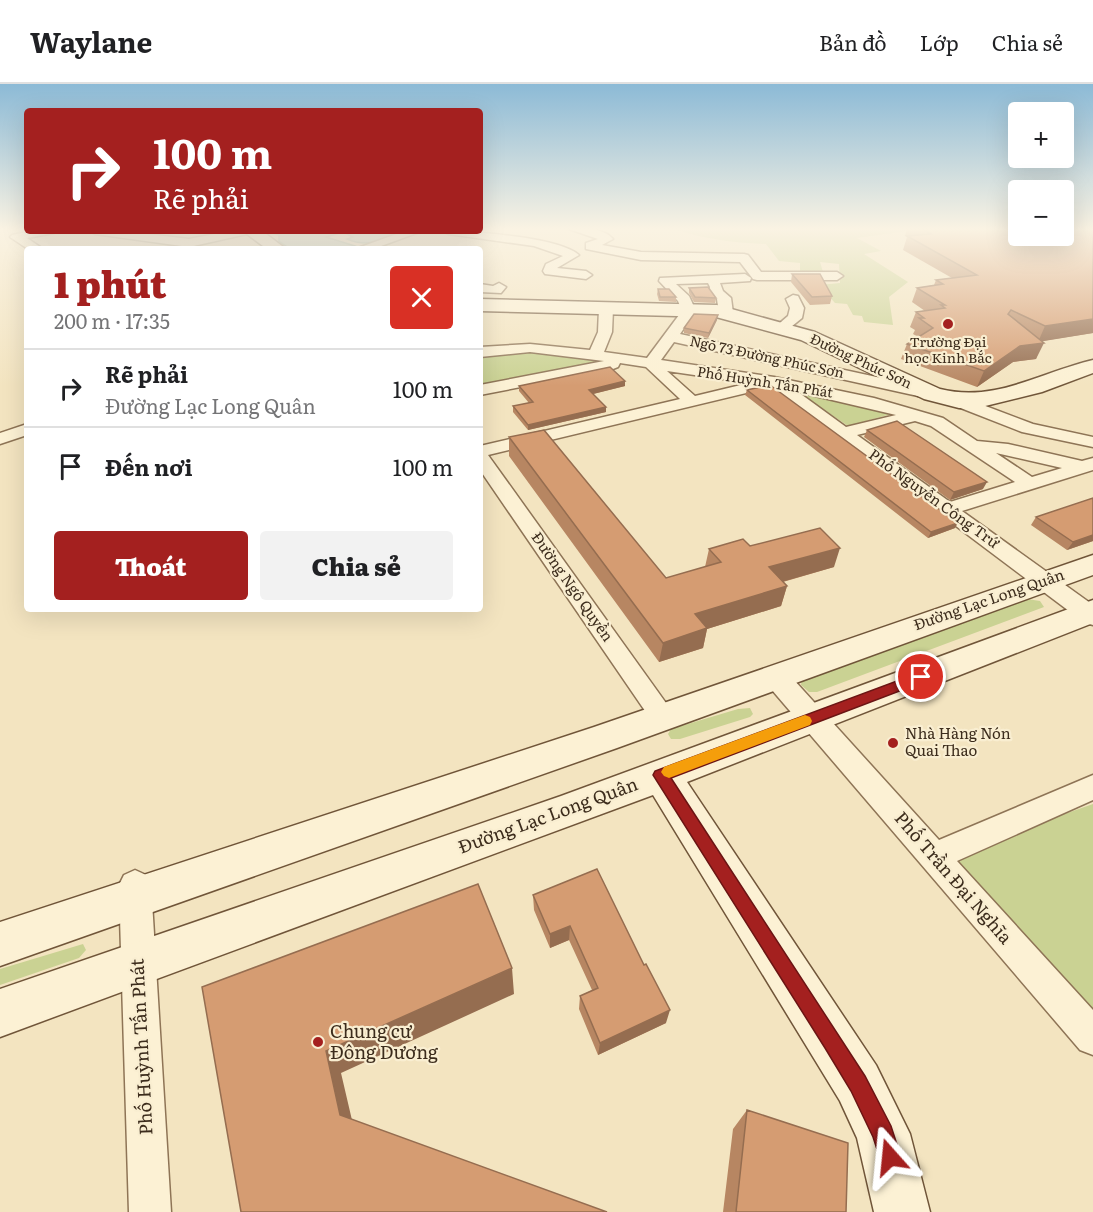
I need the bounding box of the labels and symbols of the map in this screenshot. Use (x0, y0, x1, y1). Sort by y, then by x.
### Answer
marker: Trường Đại học Kinh Bắc (941, 317, 955, 331)
street label: Đường Phúc Sơn (807, 328, 916, 392)
street label: Ngõ 73 Đường Phúc Sơn (688, 330, 846, 382)
place label: Trường Đại học Kinh Bắc (904, 331, 992, 367)
street label: Phố Huỳnh Tấn Phát (696, 360, 835, 402)
street label: Phố Nguyễn Công Trứ (865, 442, 1006, 554)
street label: Đường Ngô Quyền (527, 526, 620, 646)
street label: Đường Lạc Long Quân (910, 562, 1067, 635)
pin (895, 651, 946, 702)
place label: Nhà Hàng Nón Quai Thao (905, 721, 1011, 761)
marker: Nhà Hàng Nón Quai Thao (886, 736, 900, 750)
street label: Đường Lạc Long Quân (454, 769, 641, 860)
street label: Phố Trần Đại Nghĩa (889, 805, 1020, 949)
street label: Phố Huỳnh Tấn Phát (122, 958, 159, 1136)
place label: Chung cư Đông Dương (330, 1017, 439, 1065)
marker: Chung cư Đông Dương (311, 1035, 325, 1049)
position arrow (858, 1125, 922, 1189)

